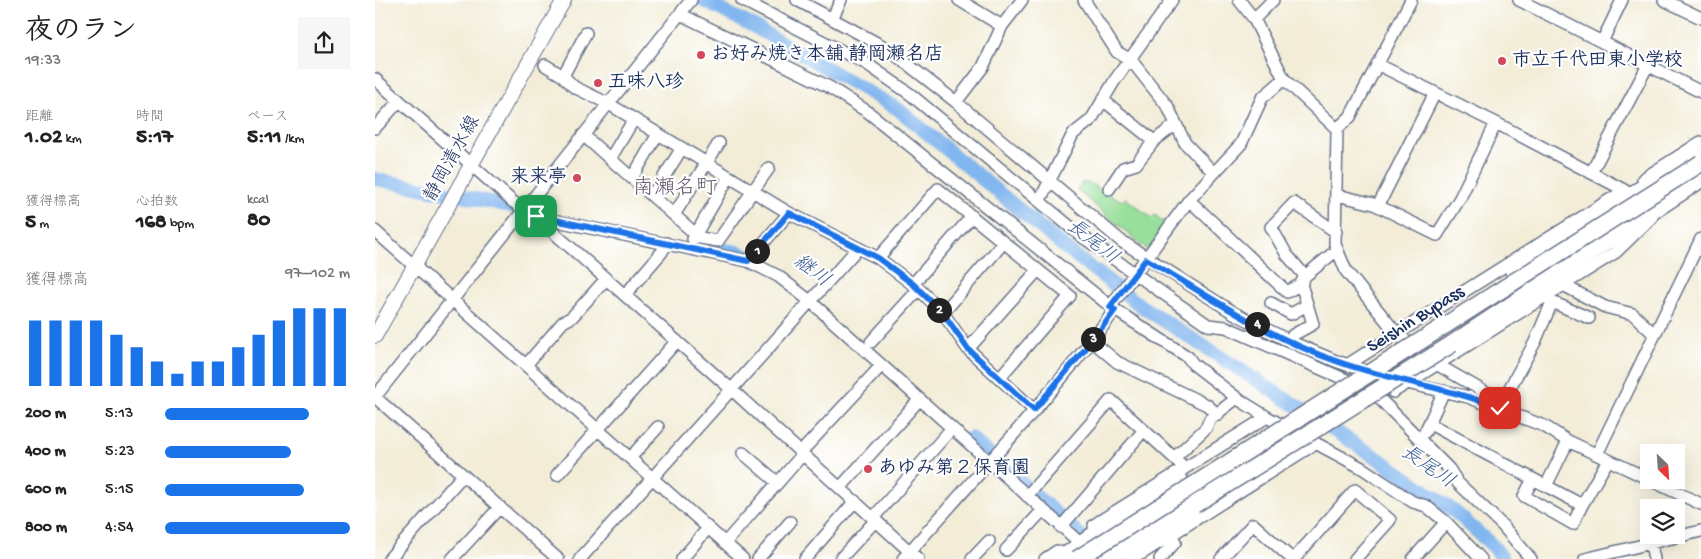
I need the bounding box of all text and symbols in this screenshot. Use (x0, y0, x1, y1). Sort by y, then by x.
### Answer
text: 夜のラン (25, 16, 137, 49)
button: share (298, 17, 350, 69)
place label: お好み焼き本舗 静岡瀬名店 (711, 43, 944, 67)
marker: お好み焼き本舗 静岡瀬名店 (695, 49, 707, 61)
place label: 市立千代田東小学校 (1512, 49, 1683, 73)
text: 19:33 (25, 52, 61, 71)
marker: 市立千代田東小学校 (1496, 55, 1508, 67)
place label: 五味八珍 (608, 71, 684, 95)
marker: 五味八珍 (592, 77, 604, 89)
text: 距離 (25, 109, 53, 126)
text: 時間 (136, 109, 164, 126)
text: ペース (247, 109, 288, 126)
street label: 静岡清水線 (419, 111, 486, 206)
text: 1.02 (25, 126, 62, 151)
text: 5:17 (136, 126, 173, 151)
text: 5:11 (247, 126, 282, 151)
text: km (62, 131, 82, 148)
text: /km (282, 131, 304, 148)
place label: 来来亭 (510, 166, 567, 190)
marker: 来来亭 (571, 172, 583, 184)
district label: 南瀬名町 (633, 175, 717, 202)
text: kcal (247, 192, 269, 209)
text: 獲得標高 (25, 194, 81, 211)
text: 心拍数 (136, 194, 178, 211)
pin (515, 195, 557, 237)
icon: arrive (522, 202, 550, 230)
text: 80 (247, 209, 270, 234)
text: 5 (25, 211, 36, 236)
text: 168 (136, 211, 167, 236)
water label: 長尾川 (1061, 215, 1123, 271)
text: m (36, 216, 49, 233)
text: bpm (167, 216, 194, 233)
pin: 1 (745, 238, 769, 264)
text: 1 (755, 243, 760, 260)
water label: 継川 (788, 250, 834, 293)
text: 97–102 m (285, 265, 350, 284)
text: 獲得標高 (25, 272, 89, 291)
street label: Seishin Bypass (1363, 280, 1470, 359)
pin: 2 (927, 298, 951, 322)
text: 2 (936, 302, 943, 319)
pin: 4 (1245, 312, 1269, 336)
text: 4 (1254, 316, 1261, 333)
pin: 3 (1081, 326, 1105, 352)
text: 3 (1090, 331, 1097, 348)
pin (1479, 387, 1521, 429)
icon: check (1486, 394, 1514, 422)
text: 200 m (25, 405, 66, 424)
text: 5:13 (105, 405, 133, 424)
water label: 長尾川 (1396, 441, 1459, 495)
text: 400 m (25, 443, 66, 462)
text: 5:23 (105, 443, 135, 462)
north arrow (1640, 444, 1685, 489)
map controls (1640, 444, 1685, 544)
place label: あゆみ第２保育園 (878, 457, 1030, 481)
marker: あゆみ第２保育園 (862, 463, 874, 475)
text: 600 m (25, 481, 66, 500)
text: 5:15 (105, 481, 133, 500)
button: layers (1640, 499, 1685, 544)
text: 800 m (25, 519, 67, 538)
text: 4:54 (105, 519, 134, 538)

